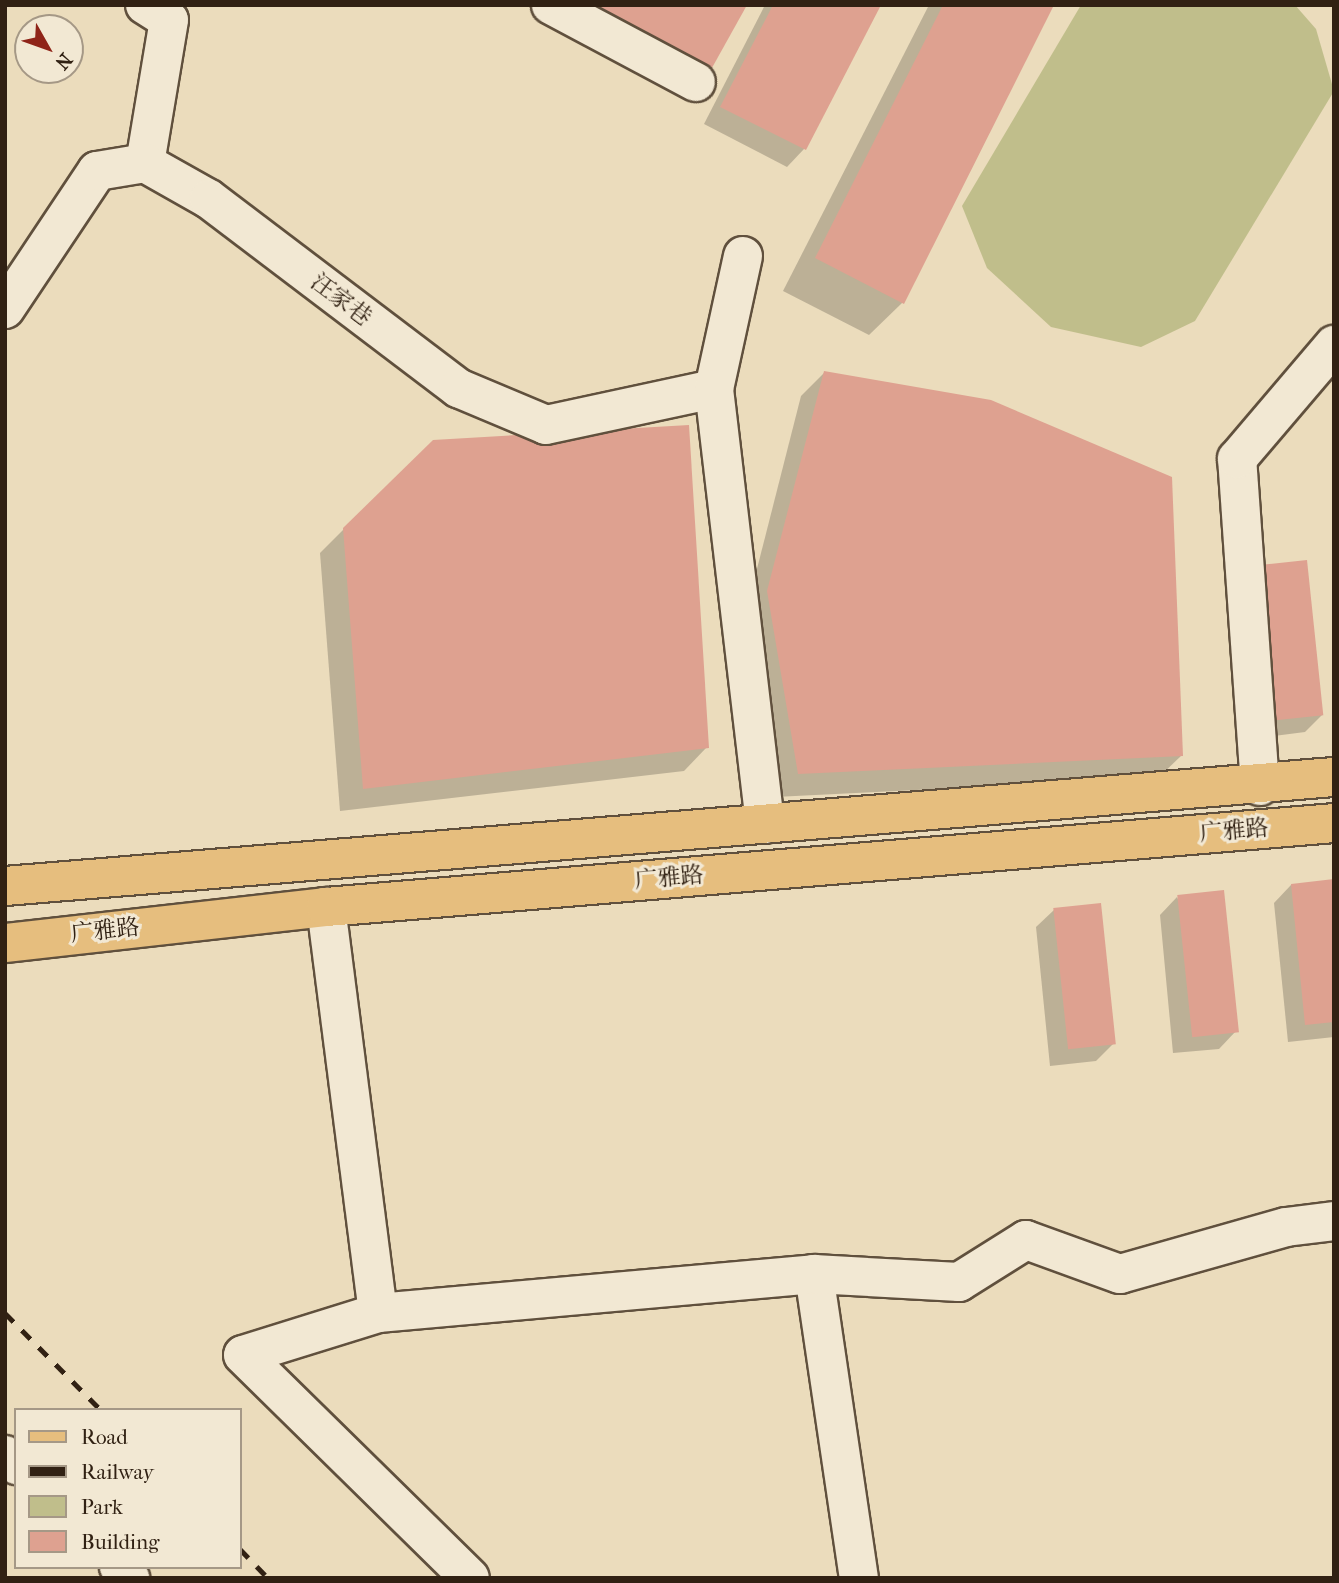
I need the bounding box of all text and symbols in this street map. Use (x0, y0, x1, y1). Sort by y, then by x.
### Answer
north arrow (14, 14, 84, 84)
text: N (50, 49, 77, 74)
street label: 汪家巷 (305, 268, 377, 332)
street label: 广雅路 (1198, 814, 1270, 848)
street label: 广雅路 (633, 861, 705, 895)
street label: 广雅路 (69, 914, 141, 948)
legend (14, 1408, 242, 1569)
text: Road (81, 1425, 128, 1449)
text: Railway (81, 1460, 154, 1484)
text: Park (81, 1495, 123, 1519)
text: Building (81, 1530, 159, 1554)

